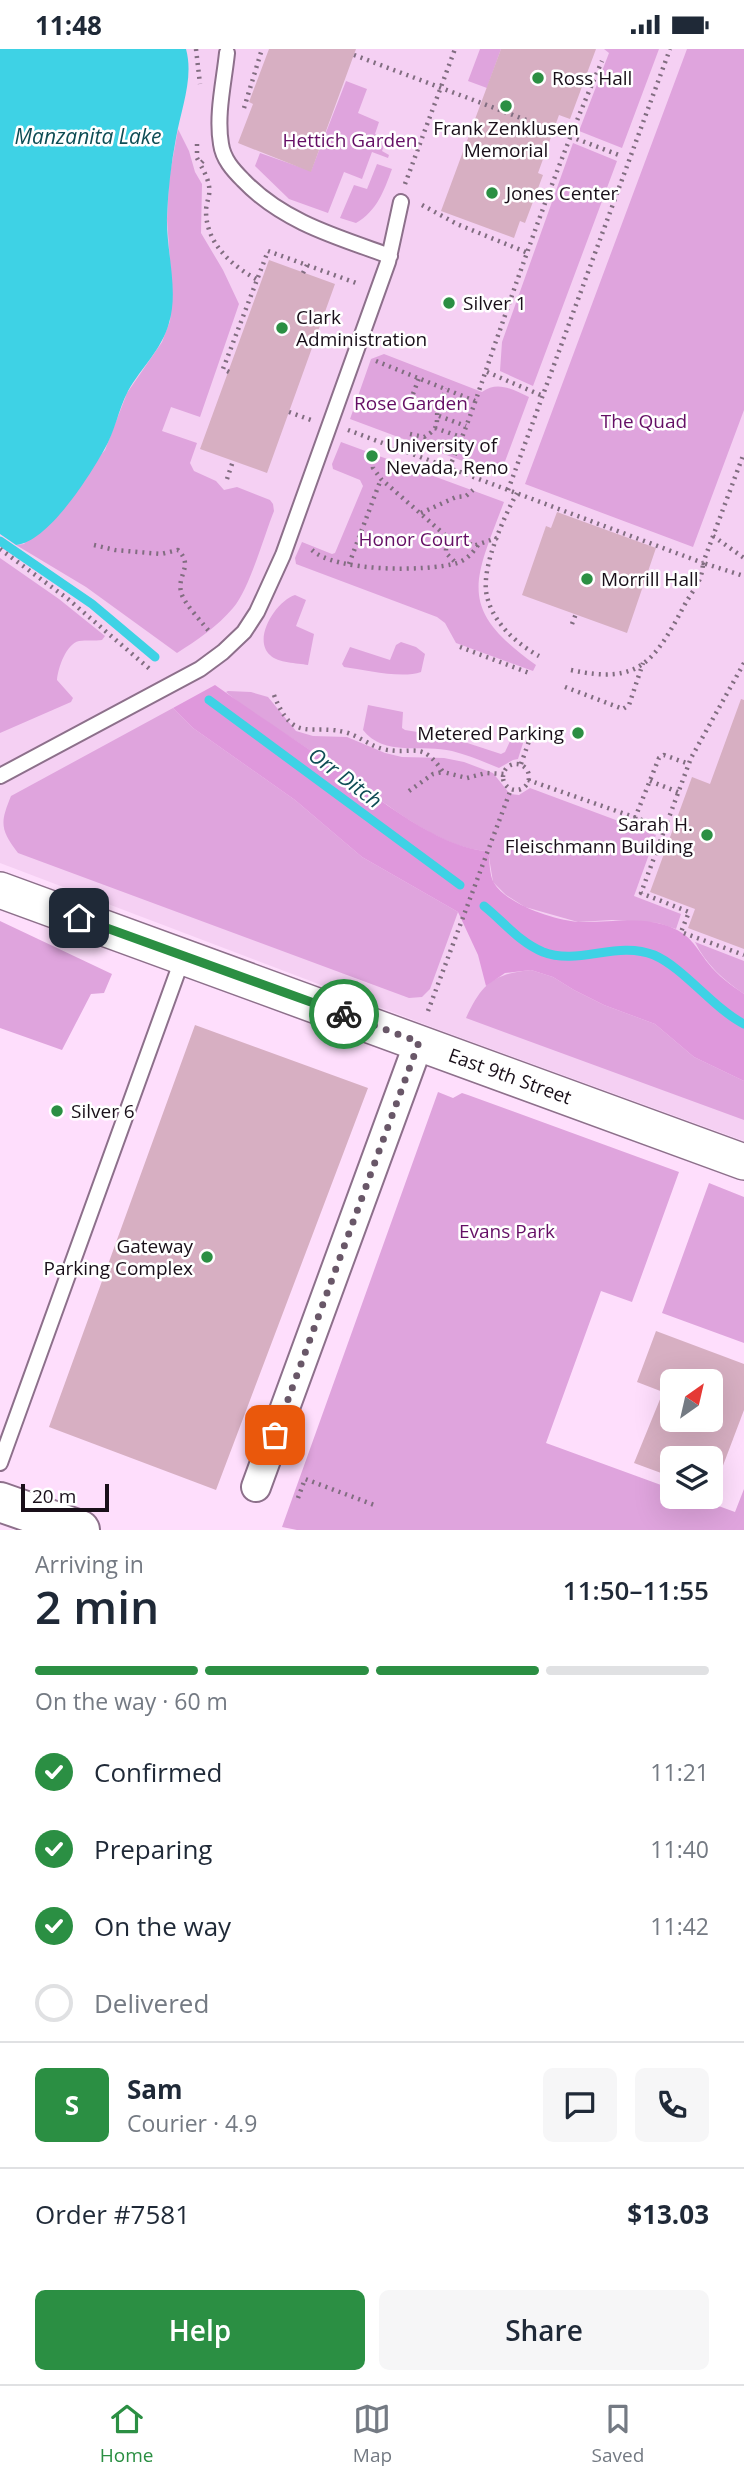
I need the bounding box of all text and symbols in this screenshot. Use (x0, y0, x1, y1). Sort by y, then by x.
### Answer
text: 11:48 (35, 7, 102, 43)
place label: Ross Hall (552, 65, 632, 91)
marker: Ross Hall (530, 70, 546, 86)
marker: Frank Zenklusen Memorial (498, 98, 514, 114)
place label: Frank Zenklusen Memorial (433, 115, 579, 163)
water label: Manzanita Lake (14, 122, 162, 150)
park label: Hettich Garden (283, 127, 417, 153)
place label: Jones Center (504, 180, 619, 206)
marker: Jones Center (484, 185, 500, 201)
place label: Silver 1 (463, 290, 527, 316)
marker: Silver 1 (441, 295, 457, 311)
place label: Clark Administration (296, 304, 427, 352)
marker: Clark Administration (274, 320, 290, 336)
park label: Rose Garden (354, 390, 468, 416)
park label: The Quad (601, 408, 687, 434)
place label: University of Nevada, Reno (386, 432, 509, 480)
marker: University of Nevada, Reno (364, 448, 380, 464)
park label: Honor Court (359, 526, 470, 552)
place label: Morrill Hall (601, 566, 699, 592)
marker: Morrill Hall (579, 571, 595, 587)
place label: Metered Parking (417, 720, 564, 746)
marker: Metered Parking (570, 725, 586, 741)
water label: Orr Ditch (303, 740, 388, 814)
place label: Sarah H. Fleischmann Building (505, 811, 693, 859)
marker: Sarah H. Fleischmann Building (699, 827, 715, 843)
pin (49, 888, 109, 948)
icon: home (60, 899, 98, 937)
courier (309, 979, 379, 1049)
icon: bike (325, 995, 363, 1033)
street label: East 9th Street (445, 1042, 575, 1110)
place label: Silver 6 (71, 1098, 135, 1124)
marker: Silver 6 (49, 1103, 65, 1119)
park label: Evans Park (459, 1218, 555, 1244)
place label: Gateway Parking Complex (44, 1233, 193, 1281)
marker: Gateway Parking Complex (199, 1249, 215, 1265)
north arrow (660, 1369, 723, 1431)
map controls (660, 1369, 723, 1509)
pin (245, 1405, 305, 1465)
icon: bag (256, 1416, 294, 1454)
button: layers (660, 1446, 723, 1509)
scale bar (21, 1481, 108, 1513)
text: 20 m (32, 1483, 76, 1509)
text: Arriving in (35, 1548, 144, 1580)
text: 11:50–11:55 (563, 1572, 709, 1608)
text: 2 min (35, 1575, 159, 1637)
text: On the way · 60 m (35, 1685, 228, 1717)
icon: check (35, 1753, 73, 1791)
text: Confirmed (94, 1754, 222, 1790)
text: 11:21 (650, 1756, 709, 1788)
icon: check (35, 1830, 73, 1868)
text: Preparing (94, 1831, 212, 1867)
text: 11:40 (650, 1833, 709, 1865)
icon: check (35, 1907, 73, 1945)
text: On the way (94, 1908, 231, 1944)
text: 11:42 (650, 1910, 709, 1942)
text: Delivered (94, 1985, 209, 2021)
button: chat (543, 2068, 617, 2142)
button: phone (635, 2068, 709, 2142)
text: Sam (127, 2071, 183, 2107)
text: S (65, 2087, 79, 2123)
text: Courier · 4.9 (127, 2107, 257, 2139)
text: Order #7581 (35, 2196, 190, 2232)
text: $13.03 (627, 2196, 709, 2232)
button: Help (35, 2290, 365, 2370)
button: Share (379, 2290, 709, 2370)
tab: Home (100, 2400, 153, 2468)
tab: Map (353, 2400, 392, 2468)
tab: Saved (592, 2400, 644, 2468)

